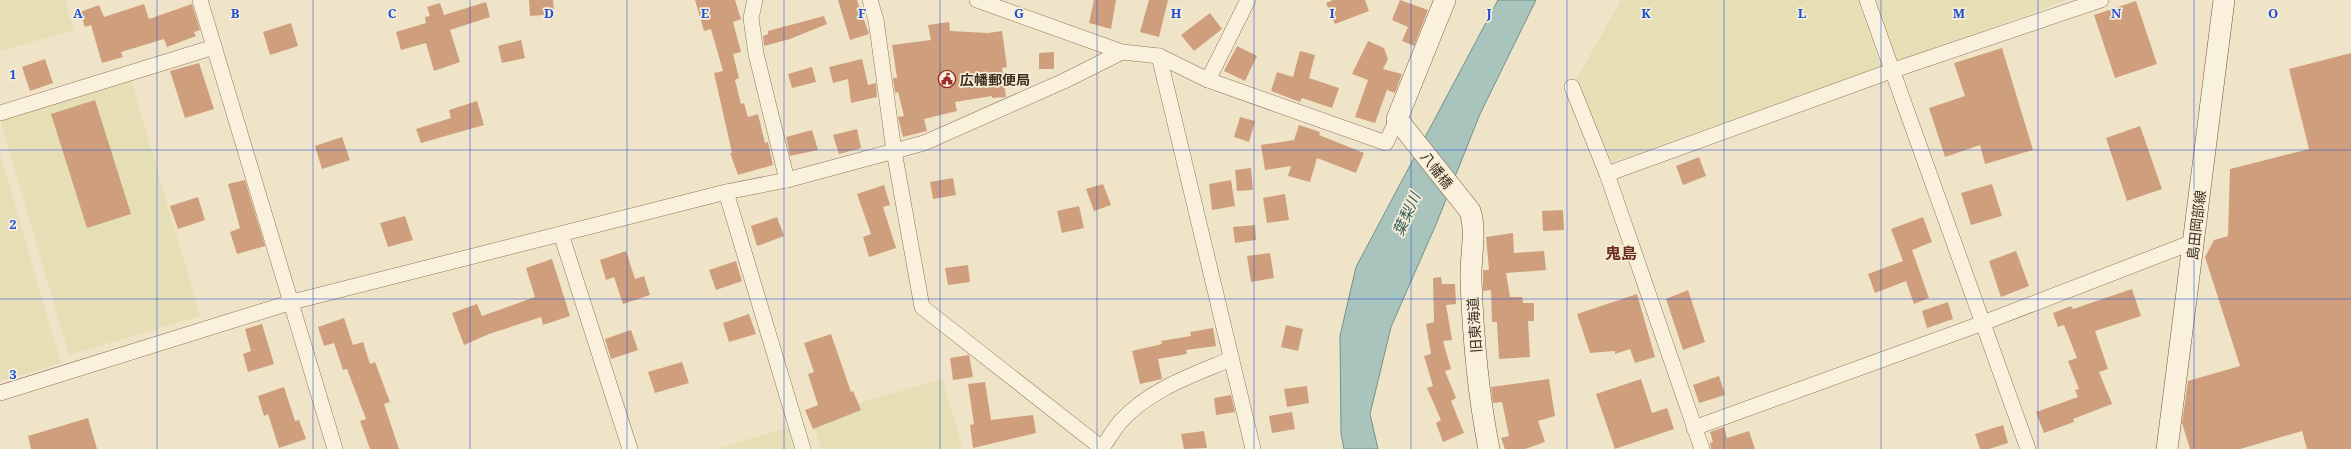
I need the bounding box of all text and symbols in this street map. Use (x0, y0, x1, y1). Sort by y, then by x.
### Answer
text: A (73, 4, 83, 22)
text: B (231, 4, 240, 22)
text: C (388, 4, 397, 22)
text: D (544, 4, 554, 22)
text: E (701, 4, 710, 22)
text: F (858, 4, 866, 22)
text: G (1014, 4, 1024, 22)
text: H (1171, 4, 1182, 22)
text: I (1329, 4, 1335, 22)
text: J (1485, 4, 1492, 22)
text: K (1641, 4, 1651, 22)
text: L (1798, 4, 1807, 22)
text: M (1953, 4, 1966, 22)
text: N (2111, 4, 2122, 22)
text: O (2268, 4, 2278, 22)
text: 1 (9, 65, 17, 83)
public building icon: 広幡郵便局 (937, 69, 957, 89)
place label: 広幡郵便局 (960, 70, 1030, 89)
street label: 八幡橋 (1417, 148, 1457, 192)
water label: 葉梨川 (1388, 188, 1425, 239)
street label: 島田岡部線 (2182, 189, 2210, 261)
text: 2 (9, 215, 17, 233)
district label: 鬼島 (1605, 242, 1637, 264)
street label: 旧東海道 (1463, 296, 1485, 354)
text: 3 (9, 365, 17, 383)

